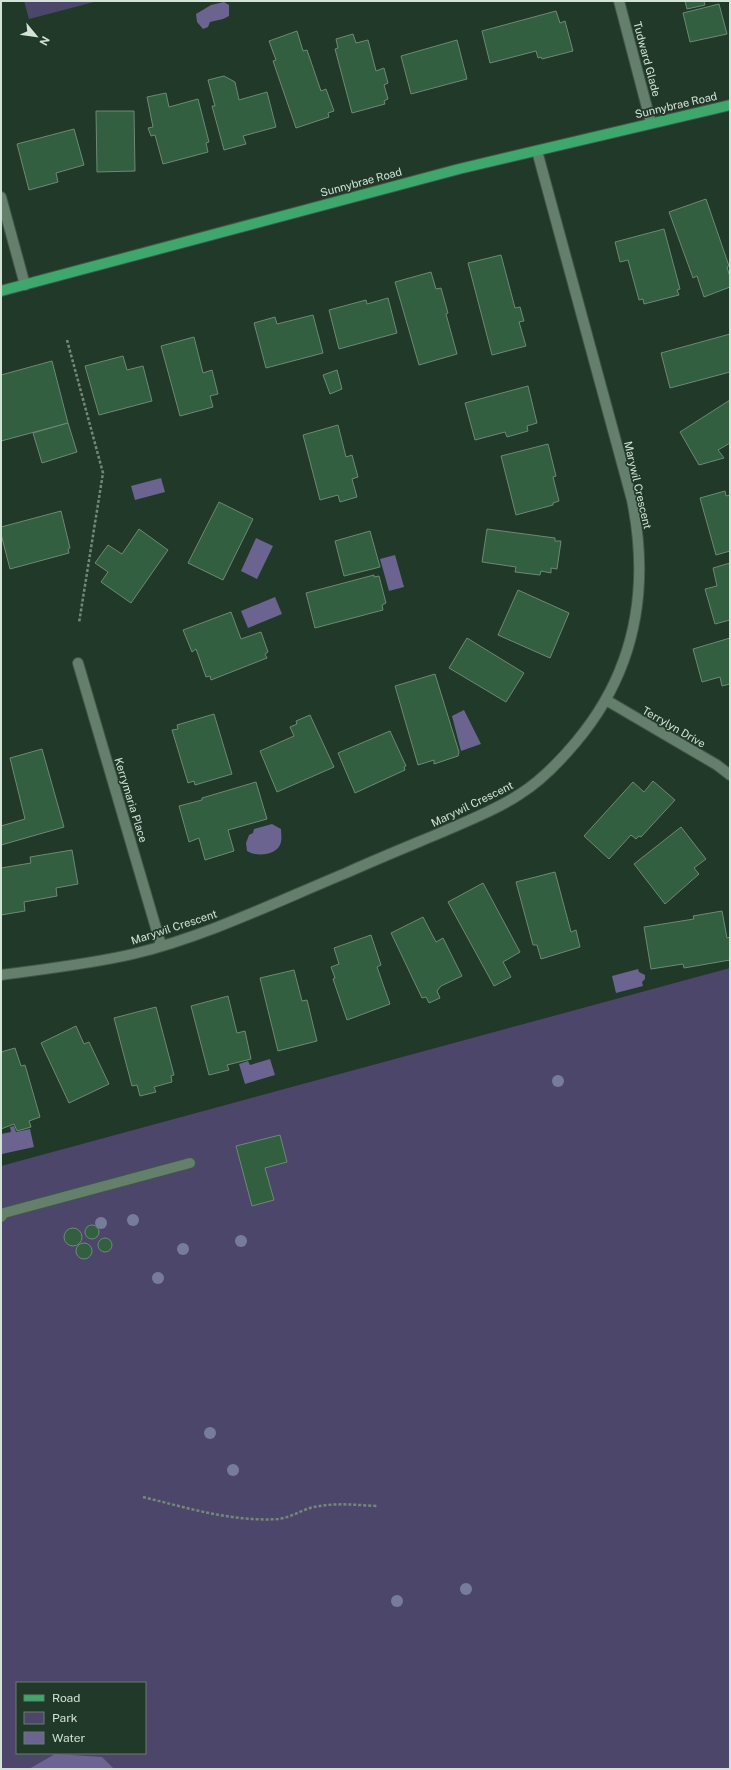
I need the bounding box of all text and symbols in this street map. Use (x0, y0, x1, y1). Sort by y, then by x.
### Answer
north arrow (16, 16, 56, 56)
street label: Tudward Glade (631, 20, 663, 98)
text: N (37, 34, 52, 48)
street label: Sunnybrae Road (634, 90, 718, 120)
street label: Sunnybrae Road (319, 165, 403, 199)
street label: Marywil Crescent (622, 440, 654, 530)
street label: Terrylyn Drive (640, 704, 708, 750)
street label: Kerrymaria Place (112, 756, 150, 844)
street label: Marywil Crescent (429, 779, 515, 829)
street label: Marywil Crescent (129, 907, 219, 947)
legend (16, 1682, 146, 1754)
text: Road (52, 1691, 80, 1705)
text: Park (52, 1711, 78, 1725)
text: Water (52, 1731, 86, 1745)

